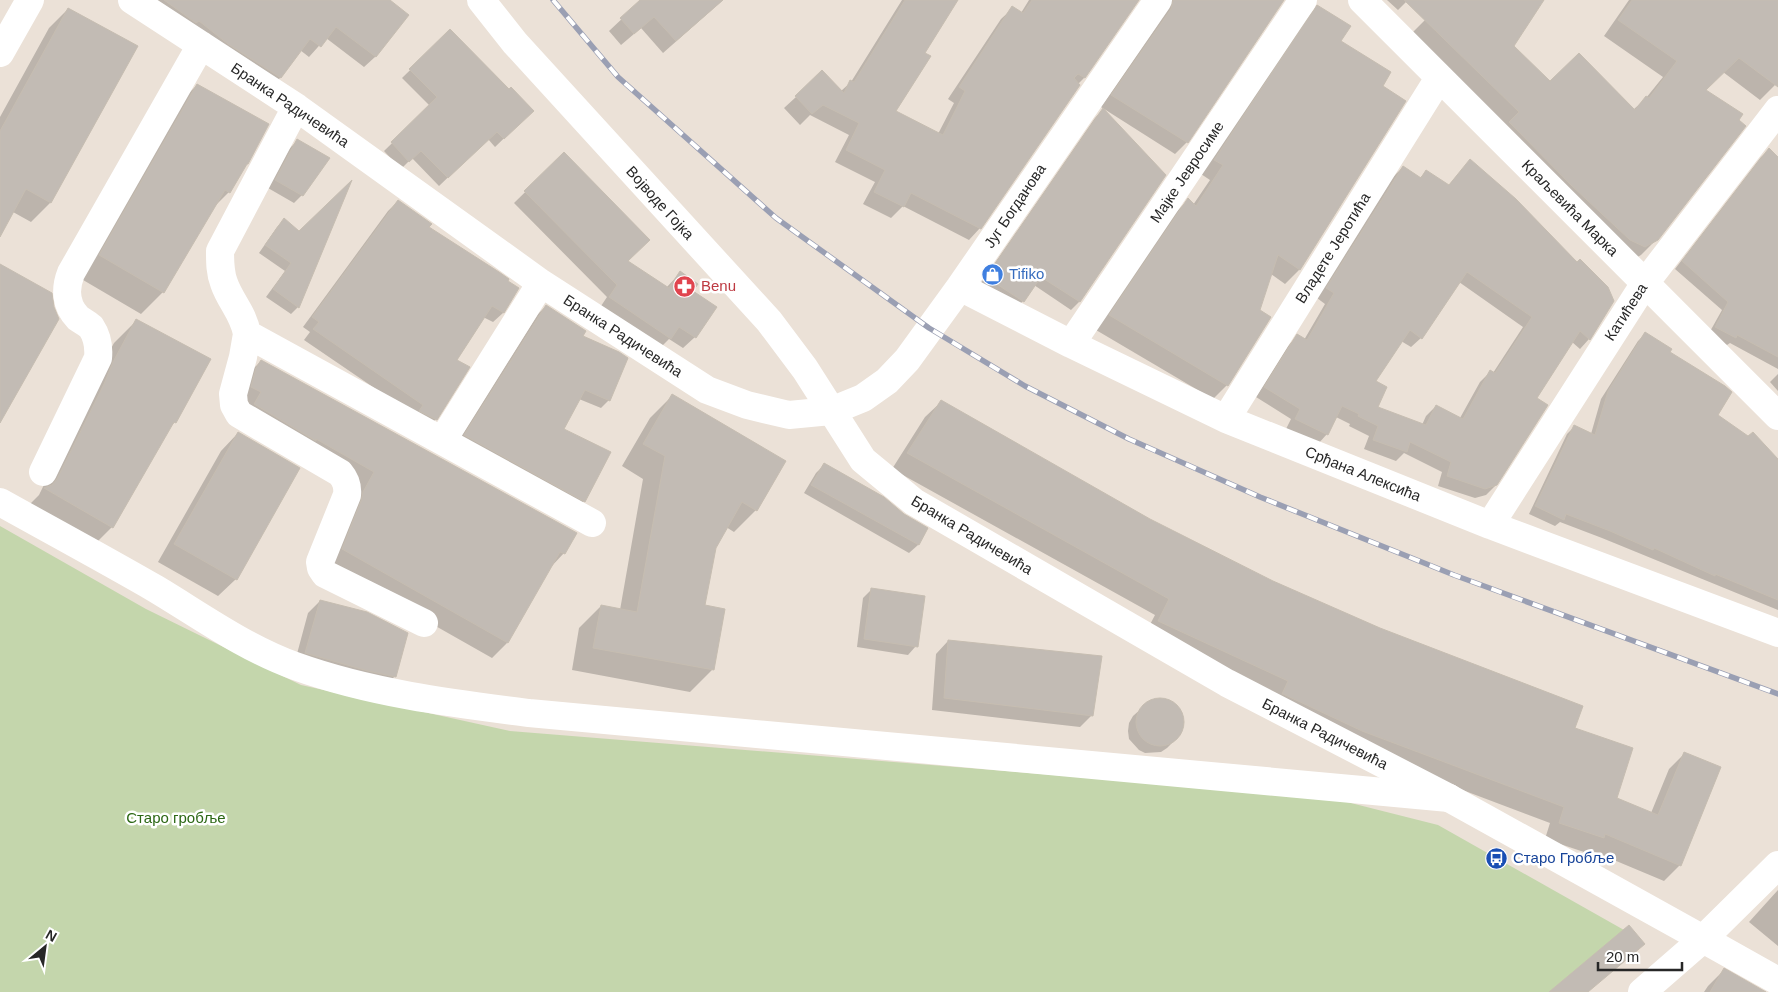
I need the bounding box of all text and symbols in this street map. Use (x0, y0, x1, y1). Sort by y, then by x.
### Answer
street label: Бранка Радичевића (228, 59, 353, 151)
street label: Мајке Јевросиме (1146, 118, 1227, 226)
street label: Краљевића Марка (1519, 156, 1622, 260)
street label: Југ Богданова (980, 160, 1049, 251)
street label: Војводе Гојка (623, 162, 698, 243)
street label: Владете Јеротића (1292, 189, 1374, 306)
shop icon: Tifiko (981, 262, 1005, 286)
place label: Tifiko (1009, 265, 1044, 282)
pharmacy icon: Benu (673, 274, 697, 298)
place label: Benu (701, 277, 736, 294)
street label: Катићева (1601, 279, 1651, 344)
street label: Бранка Радичевића (561, 291, 686, 381)
street label: Срђана Алексића (1303, 443, 1424, 505)
street label: Бранка Радичевића (909, 492, 1037, 578)
street label: Бранка Радичевића (1260, 695, 1391, 773)
park label: Старо гробље (126, 809, 226, 826)
bus stop icon: Старо Гробље (1485, 846, 1509, 870)
place label: Старо Гробље (1513, 849, 1614, 866)
north arrow (20, 922, 70, 972)
text: N (43, 926, 60, 945)
scale bar (1598, 940, 1682, 972)
text: 20 m (1606, 948, 1639, 965)

